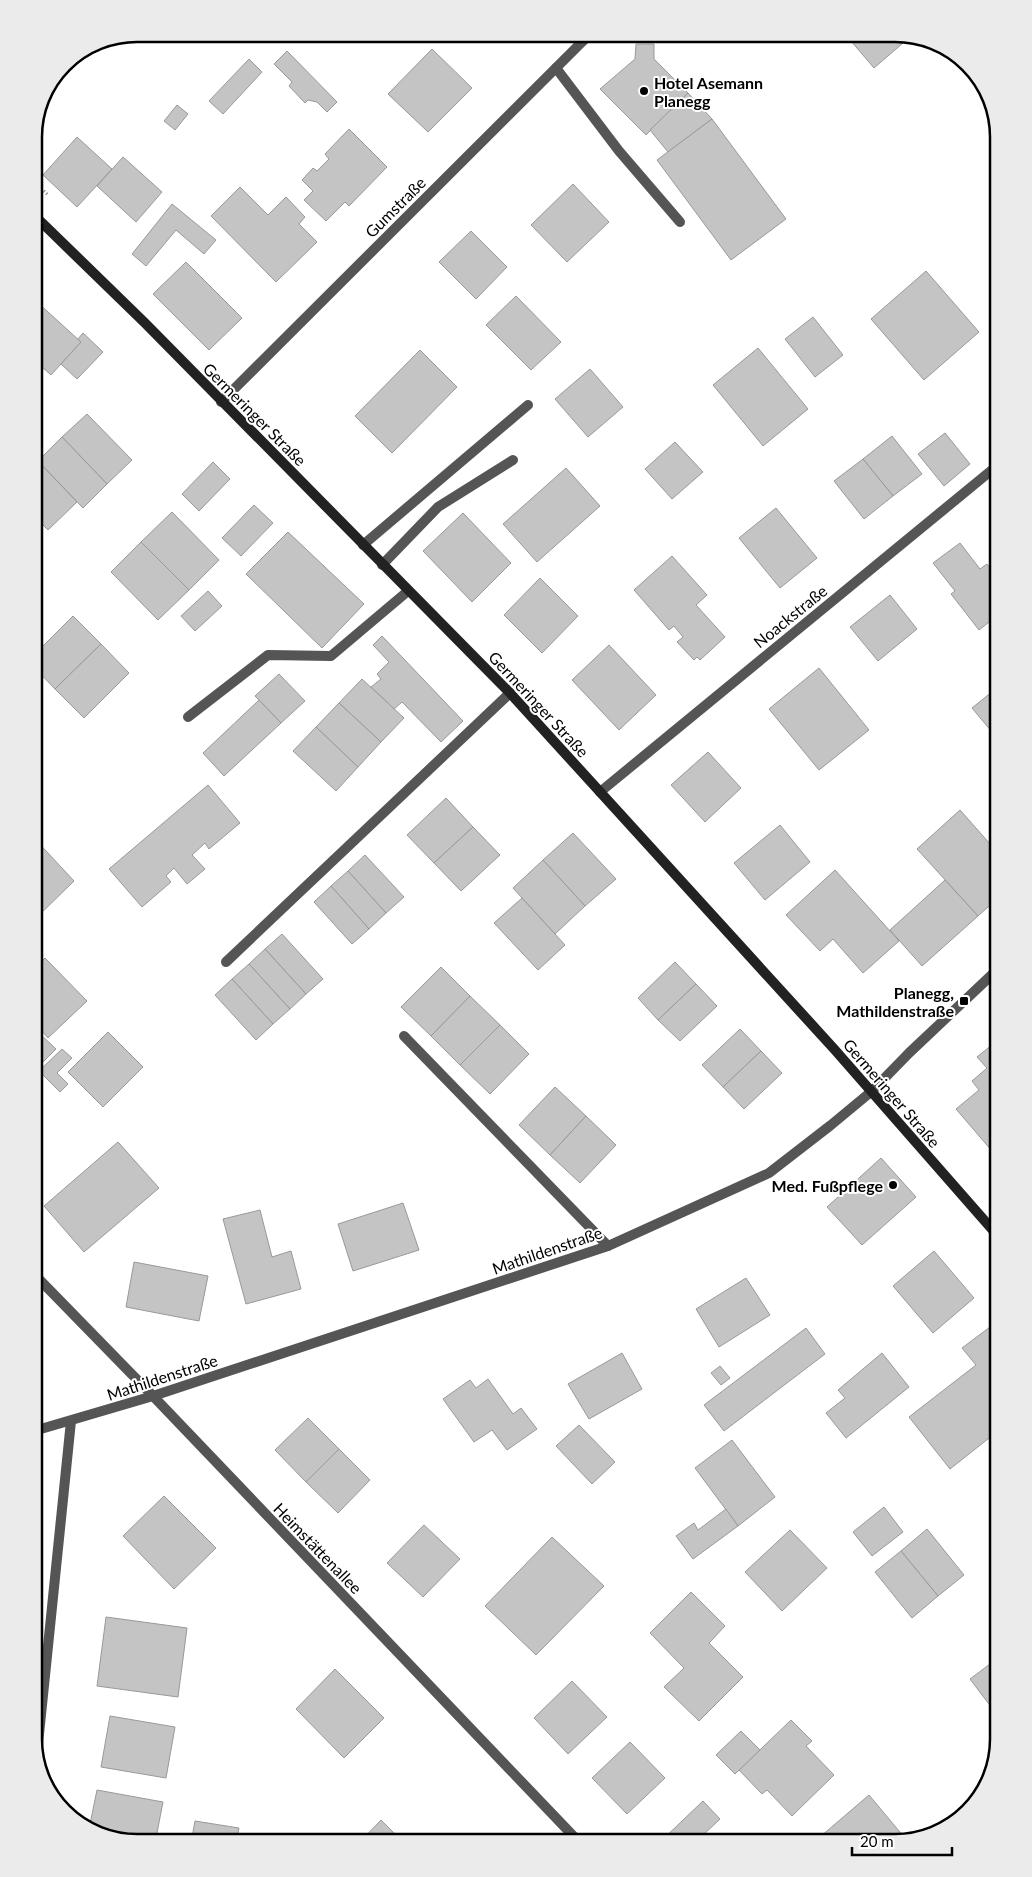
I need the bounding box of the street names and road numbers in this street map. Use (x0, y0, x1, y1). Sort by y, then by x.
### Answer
street label: Gumstraße (361, 173, 429, 241)
street label: Germeringer Straße (200, 359, 310, 469)
street label: Noackstraße (750, 581, 830, 651)
street label: Germeringer Straße (485, 647, 593, 761)
street label: Germeringer Straße (840, 1035, 944, 1151)
street label: Mathildenstraße (489, 1222, 605, 1278)
street label: Mathildenstraße (104, 1350, 220, 1404)
street label: Heimstättenallee (270, 1499, 366, 1597)

